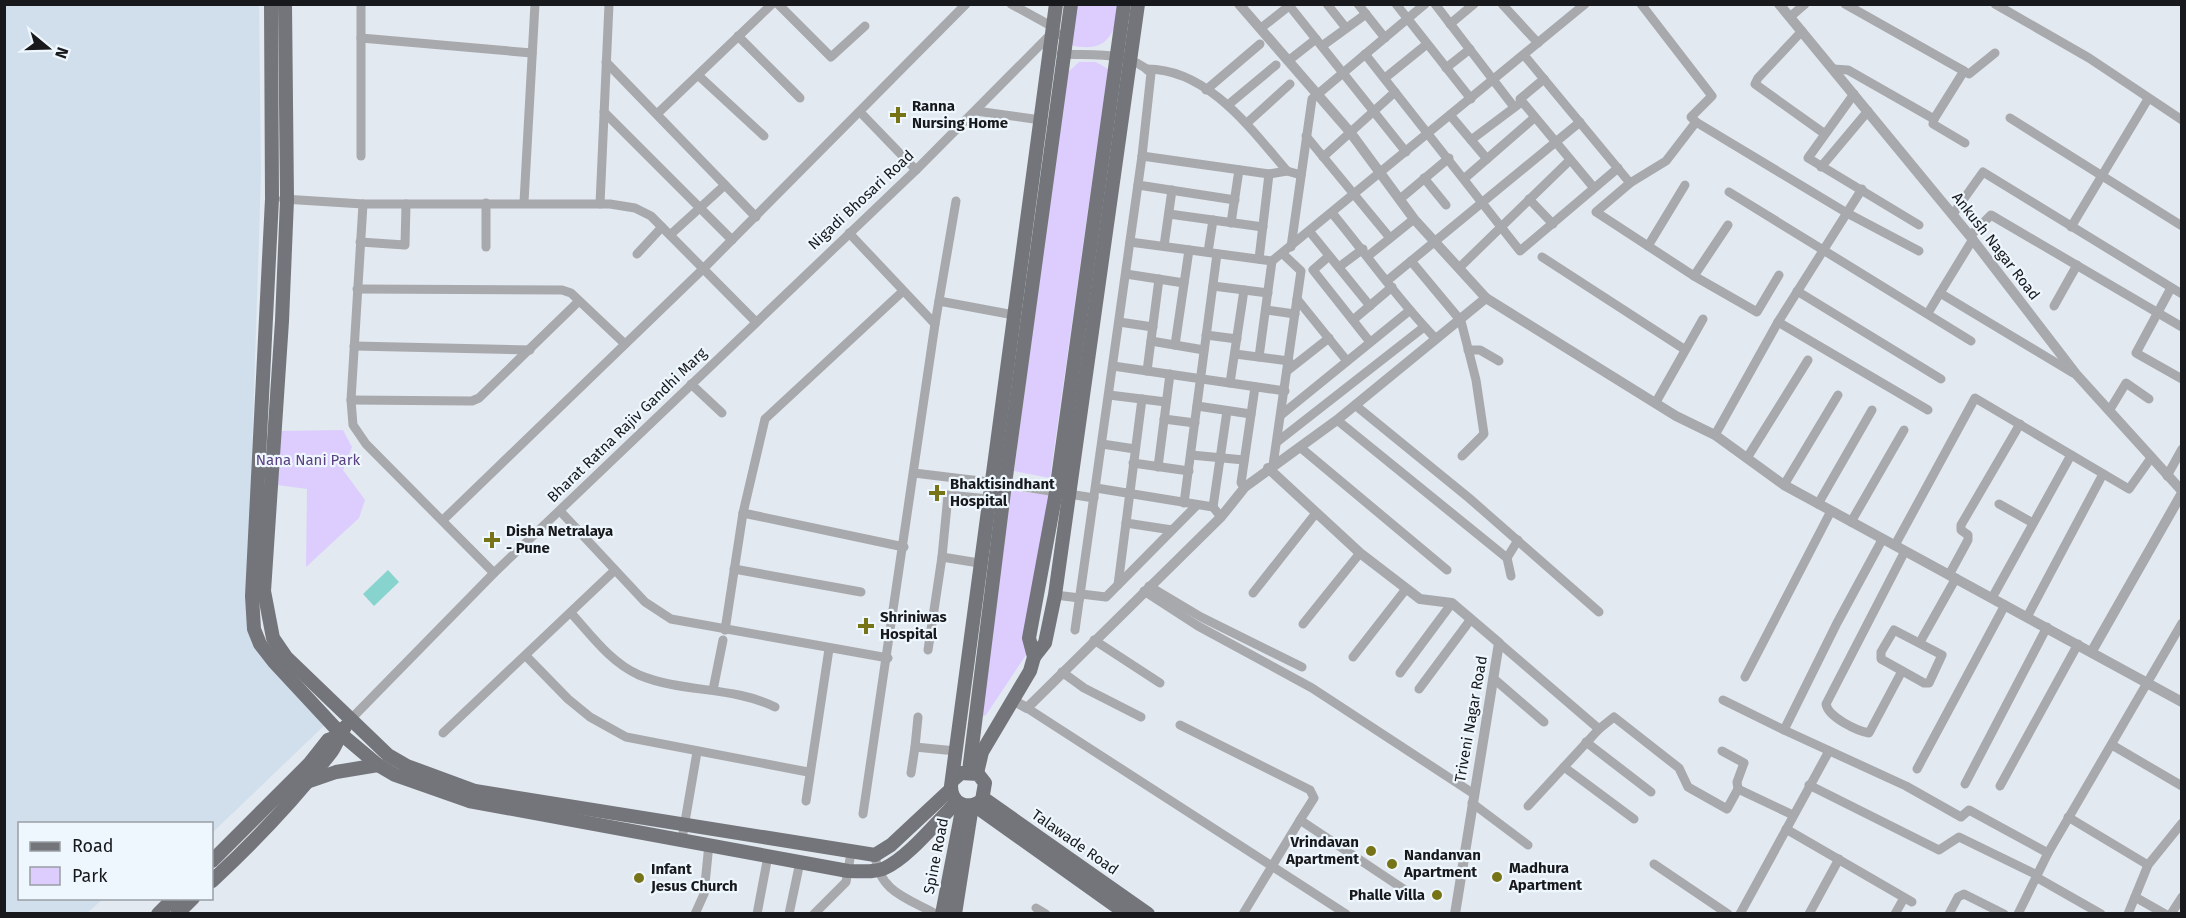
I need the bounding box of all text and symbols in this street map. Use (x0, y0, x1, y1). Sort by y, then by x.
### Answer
north arrow (18, 18, 78, 78)
text: N (51, 45, 72, 61)
place label: Ranna Nursing Home (912, 97, 1008, 132)
marker: Ranna Nursing Home (889, 106, 907, 124)
street label: Nigadi Bhosari Road (805, 146, 917, 254)
street label: Ankush Nagar Road (1948, 189, 2044, 303)
street label: Bharat Ratna Rajiv Gandhi Marg (544, 344, 711, 506)
park label: Nana Nani Park (256, 451, 360, 469)
place label: Bhaktisindhant Hospital (950, 475, 1055, 510)
marker: Bhaktisindhant Hospital (928, 484, 946, 502)
place label: Disha Netralaya - Pune (506, 522, 613, 557)
marker: Disha Netralaya - Pune (483, 531, 501, 549)
place label: Shriniwas Hospital (880, 608, 947, 643)
marker: Shriniwas Hospital (857, 617, 875, 635)
street label: Triveni Nagar Road (1451, 654, 1491, 784)
street label: Talawade Road (1028, 805, 1122, 879)
street label: Spine Road (920, 817, 952, 895)
legend (18, 822, 213, 900)
place label: Vrindavan Apartment (1285, 833, 1359, 868)
text: Road (72, 835, 114, 857)
marker: Vrindavan Apartment (1364, 844, 1378, 858)
place label: Nandanvan Apartment (1403, 846, 1481, 881)
marker: Nandanvan Apartment (1385, 857, 1399, 871)
place label: Madhura Apartment (1508, 859, 1582, 894)
place label: Infant Jesus Church (650, 860, 738, 895)
text: Park (72, 865, 108, 887)
marker: Madhura Apartment (1490, 870, 1504, 884)
marker: Infant Jesus Church (632, 871, 646, 885)
place label: Phalle Villa (1349, 886, 1425, 904)
marker: Phalle Villa (1430, 888, 1444, 902)

